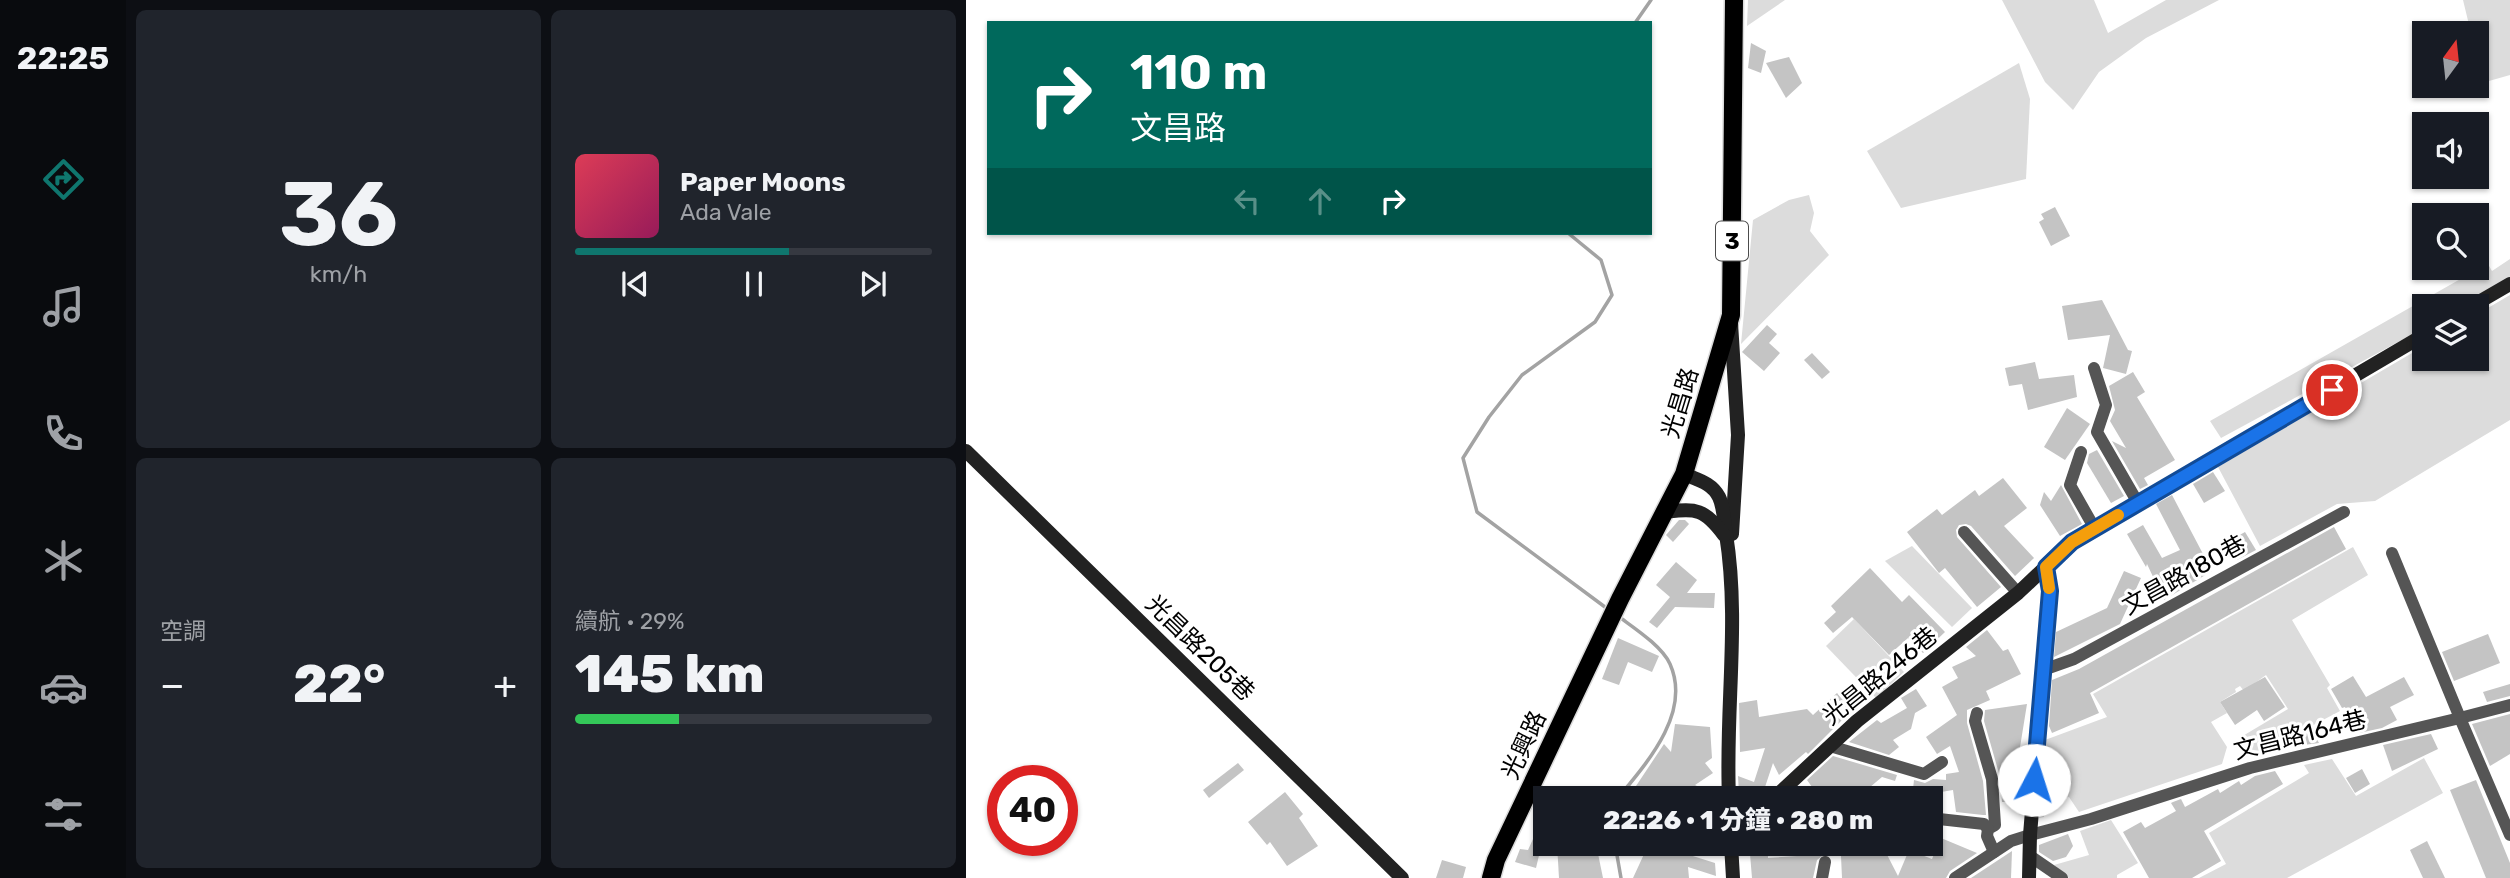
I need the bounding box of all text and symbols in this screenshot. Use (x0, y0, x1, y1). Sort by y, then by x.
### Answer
north arrow (2412, 21, 2488, 98)
map controls (2412, 21, 2489, 371)
text: 22:25 (17, 39, 109, 77)
text: 110 m (1130, 43, 1267, 101)
icon: right (1015, 49, 1106, 140)
text: 文昌路 (1130, 109, 1226, 147)
button: sound (2412, 112, 2489, 189)
icon: directions (39, 155, 88, 204)
text: 36 (279, 160, 398, 268)
text: Paper Moons (680, 167, 846, 198)
icon: left (1228, 182, 1266, 220)
icon: ahead (1301, 182, 1339, 220)
icon: right (1374, 182, 1412, 220)
text: Ada Vale (680, 198, 772, 226)
button: search (2412, 203, 2489, 280)
road number: 3 (1716, 222, 1748, 260)
text: km/h (310, 260, 367, 288)
icon: previous (616, 265, 654, 303)
icon: pause (735, 265, 773, 303)
icon: next (854, 265, 892, 303)
icon: music (39, 282, 88, 331)
button: layers (2412, 294, 2489, 371)
pin (2302, 360, 2362, 420)
street label: 光昌路 (1656, 364, 1704, 442)
icon: arrive (2313, 371, 2351, 409)
icon: phone (39, 409, 88, 458)
street label: 文昌路180巷 (2117, 530, 2251, 620)
icon: climate (39, 536, 88, 585)
street label: 光昌路205巷 (1140, 589, 1260, 707)
text: 續航 · 29% (575, 607, 685, 635)
text: 空調 (160, 617, 206, 645)
street label: 光昌路246巷 (1817, 621, 1943, 731)
text: 145 km (575, 643, 765, 705)
text: 22° (293, 653, 385, 715)
text: − (160, 662, 185, 708)
text: + (493, 662, 517, 708)
icon: car (39, 663, 88, 712)
street label: 文昌路164巷 (2231, 705, 2369, 765)
street label: 光興路 (1496, 706, 1552, 784)
position arrow (1997, 743, 2071, 817)
speed limit sign: 40 (987, 765, 1078, 856)
icon: filters (39, 790, 88, 839)
text: 22:26 · 1 分鐘 · 280 m (1603, 805, 1873, 836)

